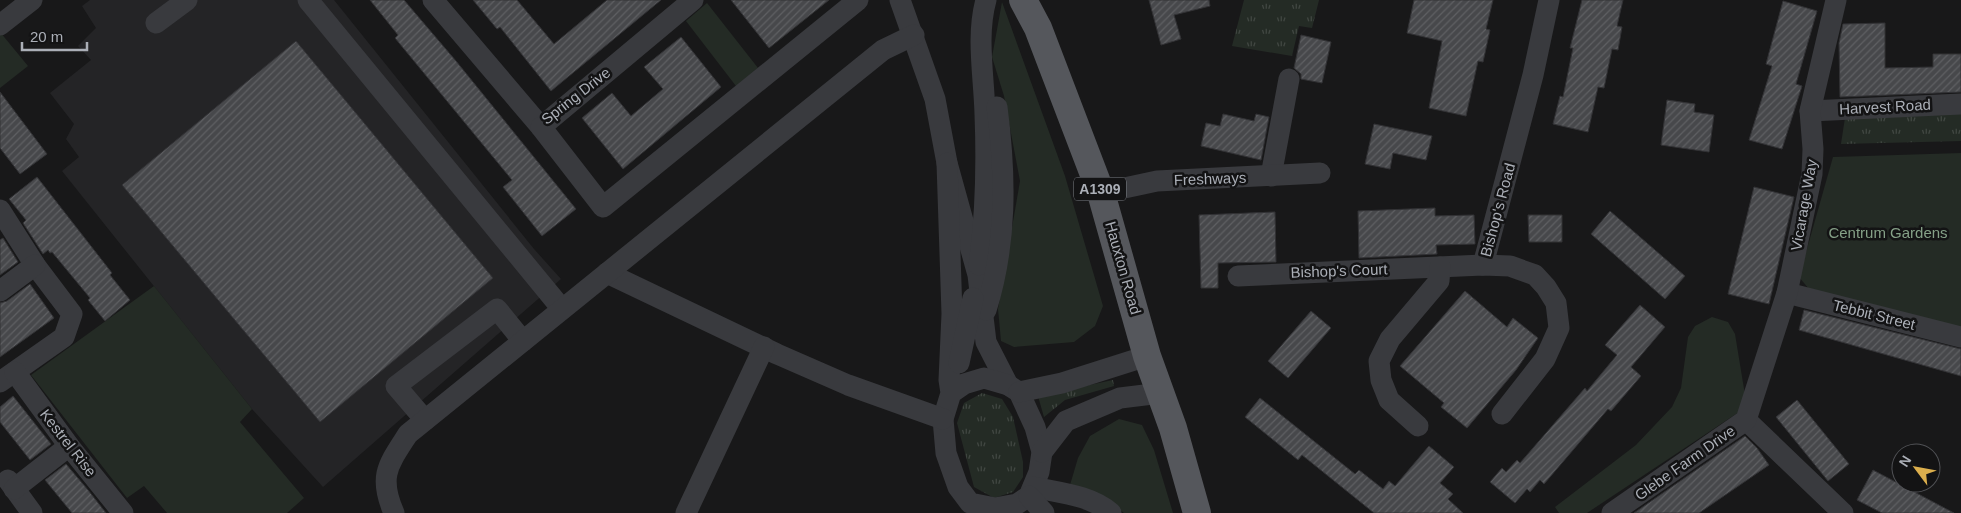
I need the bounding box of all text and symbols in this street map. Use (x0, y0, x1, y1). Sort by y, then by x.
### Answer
scale bar (22, 20, 88, 52)
text: 20 m (30, 28, 63, 45)
street label: Spring Drive (538, 64, 613, 128)
street label: Harvest Road (1839, 96, 1931, 117)
street label: Vicarage Way (1787, 157, 1820, 252)
street label: Bishop's Road (1477, 161, 1518, 259)
street label: Freshways (1173, 169, 1247, 188)
road number: A1309 (1074, 178, 1126, 200)
street label: Hauxton Road (1102, 219, 1145, 316)
park label: Centrum Gardens (1828, 224, 1948, 241)
street label: Bishop's Court (1290, 260, 1389, 281)
street label: Tebbit Street (1831, 296, 1918, 333)
street label: Kestrel Rise (37, 406, 100, 480)
street label: Glebe Farm Drive (1631, 422, 1738, 503)
north arrow (1891, 443, 1941, 493)
text: N (1896, 453, 1914, 470)

